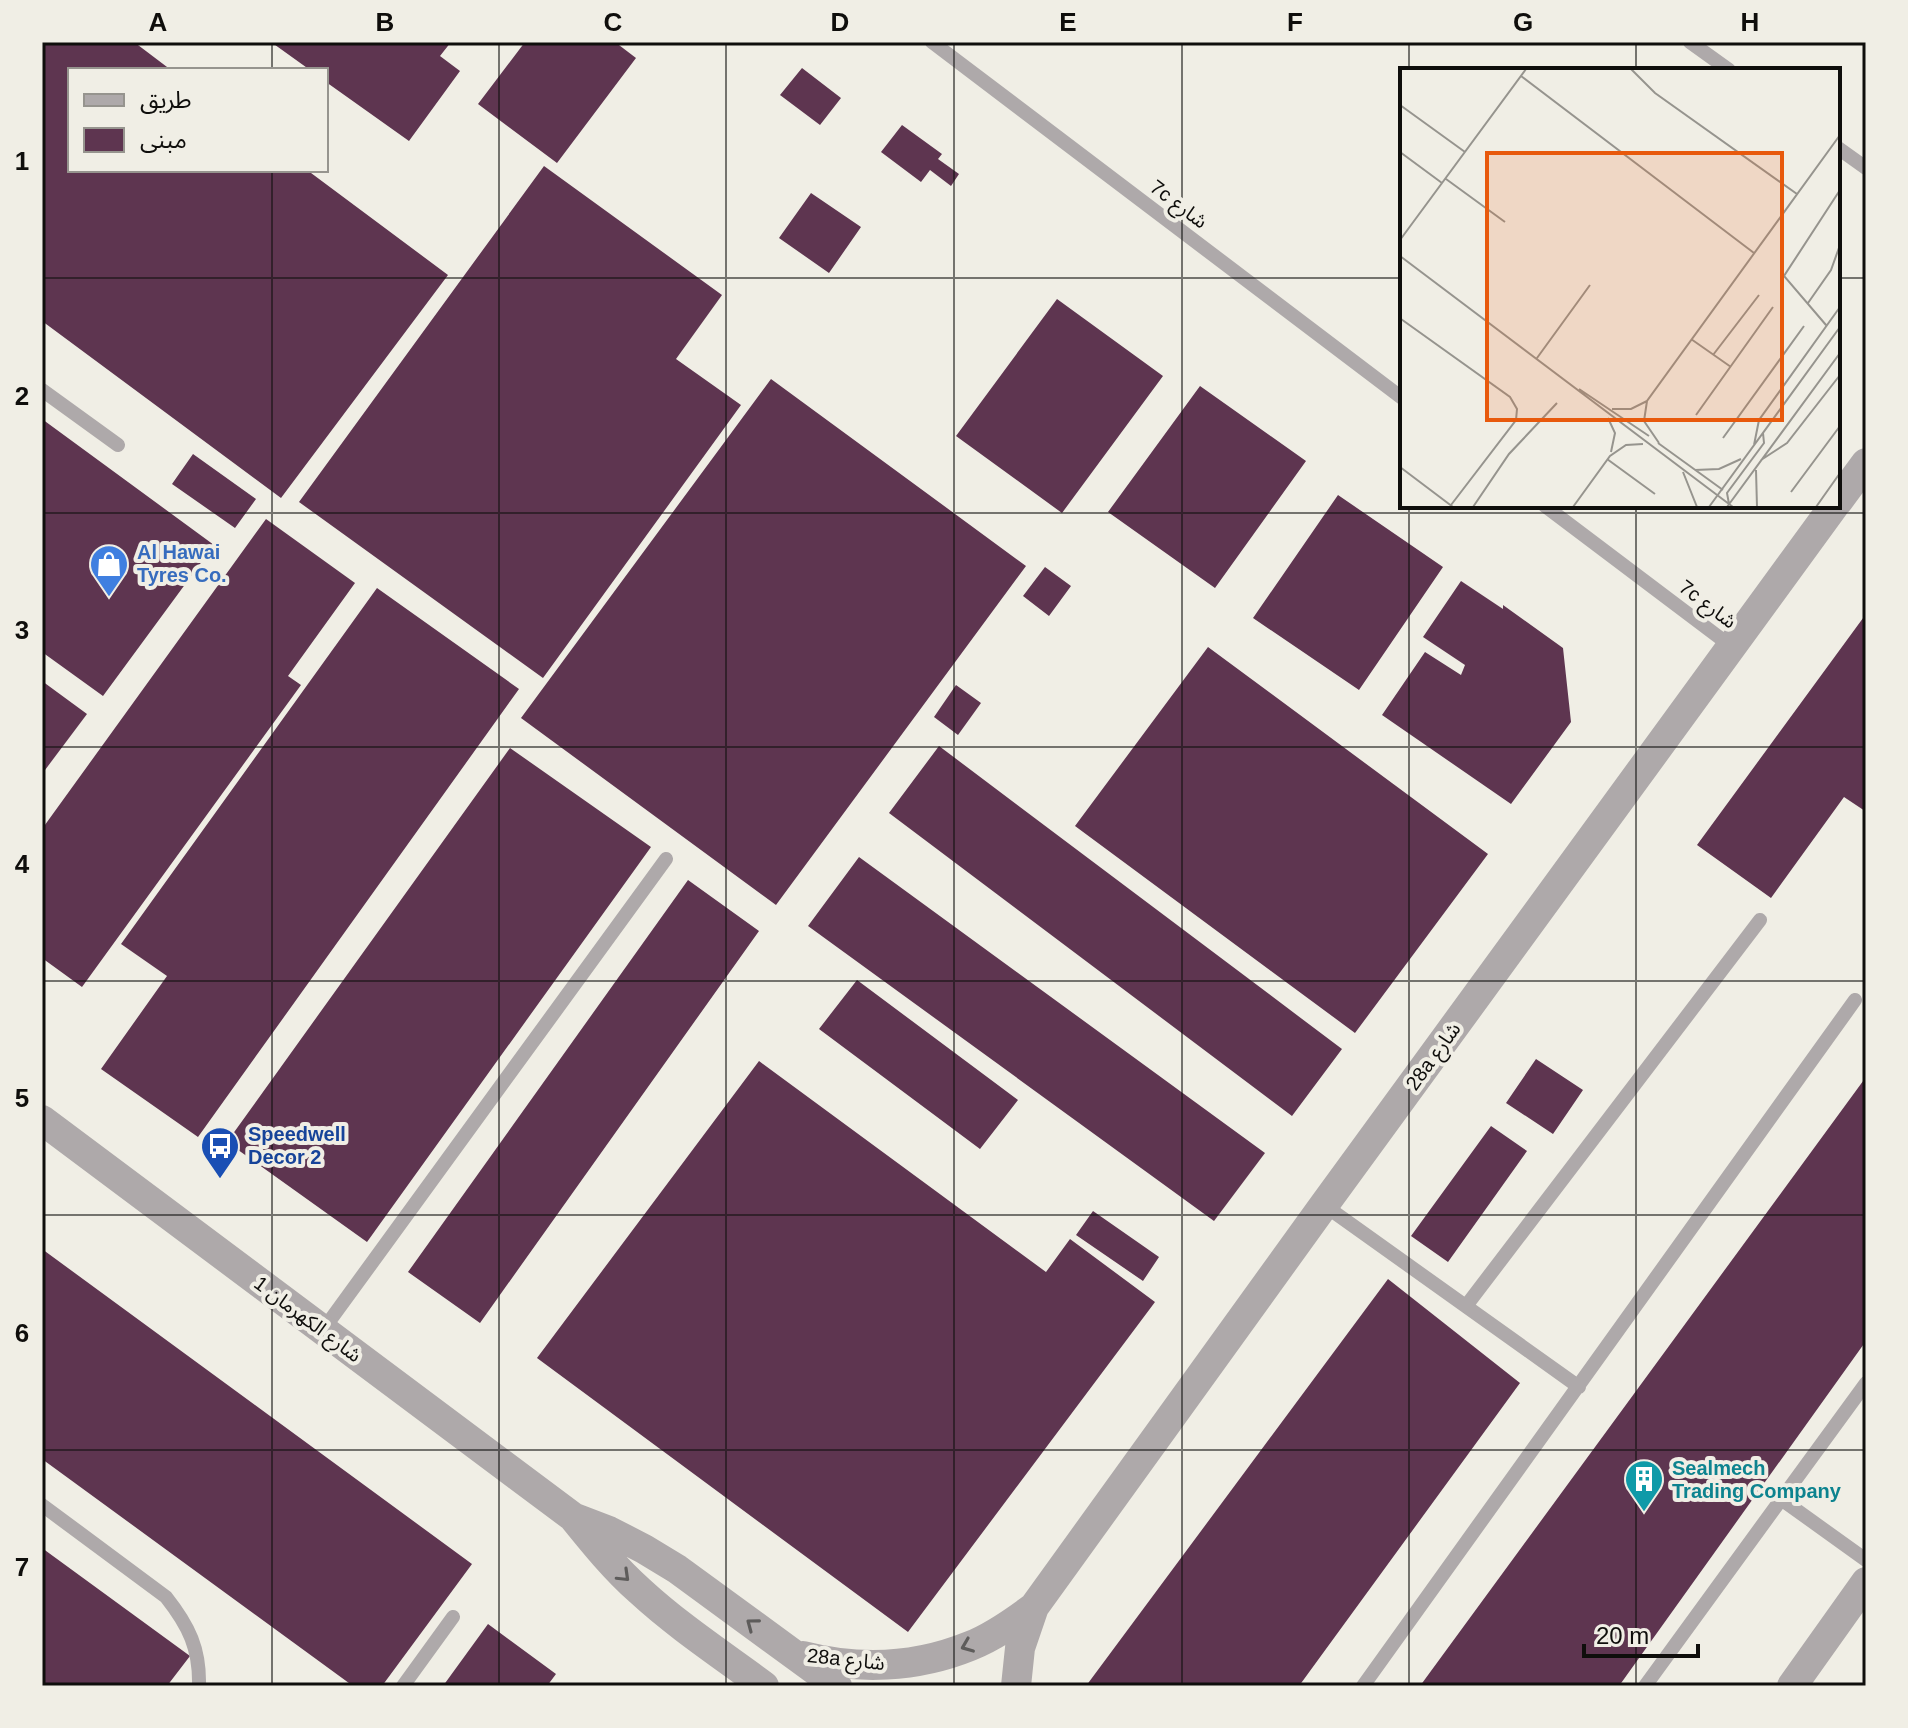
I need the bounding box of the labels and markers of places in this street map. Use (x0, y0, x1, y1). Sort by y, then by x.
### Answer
place label: Al Hawai Tyres Co. (137, 541, 227, 586)
shop icon: Al Hawai Tyres Co. (88, 543, 130, 598)
place label: Speedwell Decor 2 (248, 1123, 346, 1168)
bus stop icon: Speedwell Decor 2 (199, 1125, 241, 1180)
place label: Sealmech Trading Company (1672, 1457, 1842, 1502)
building icon: Sealmech Trading Company (1623, 1458, 1665, 1513)

